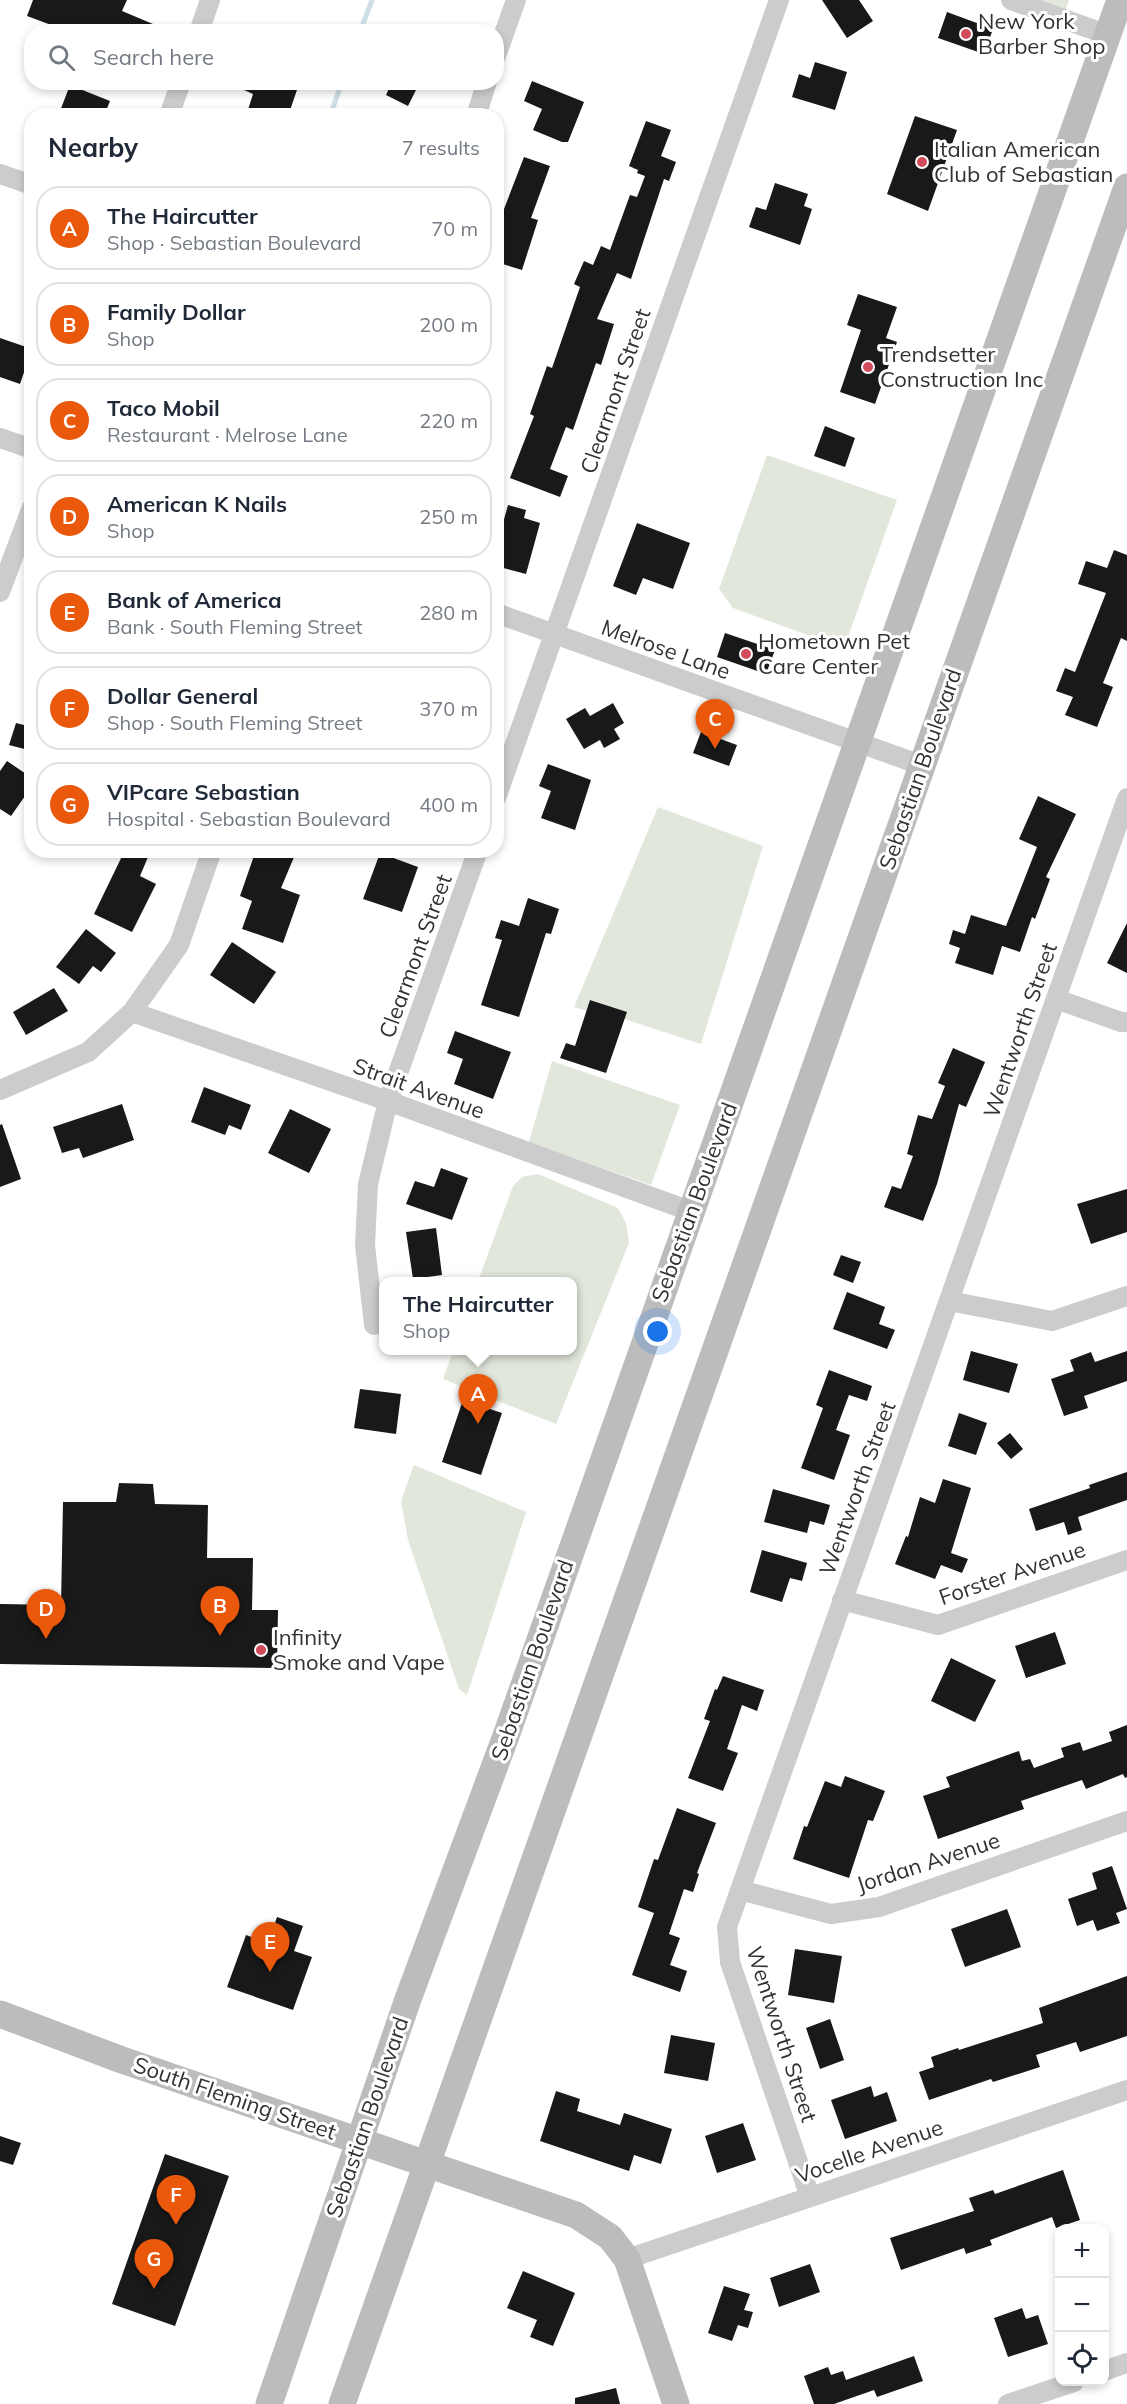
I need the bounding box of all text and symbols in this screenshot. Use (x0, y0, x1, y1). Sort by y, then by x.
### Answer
place label: New York Barber Shop (978, 7, 1105, 60)
search box (24, 24, 504, 90)
marker: New York Barber Shop (959, 27, 973, 41)
icon: search (45, 41, 78, 74)
text: Search here (93, 43, 214, 71)
text: Nearby (48, 131, 138, 164)
text: 7 results (402, 135, 480, 160)
place label: Italian American Club of Sebastian (934, 135, 1113, 188)
marker: Italian American Club of Sebastian (915, 155, 929, 169)
text: The Haircutter (107, 202, 258, 230)
text: A (62, 216, 77, 241)
text: 70 m (431, 216, 478, 241)
text: Shop · Sebastian Boulevard (107, 230, 361, 255)
text: Family Dollar (107, 298, 246, 326)
street label: Clearmont Street (574, 305, 656, 477)
text: B (63, 312, 76, 337)
text: 200 m (419, 312, 478, 337)
text: Shop (107, 326, 155, 351)
place label: Trendsetter Construction Inc (880, 340, 1044, 393)
marker: Trendsetter Construction Inc (861, 360, 875, 374)
text: Taco Mobil (107, 394, 220, 422)
text: C (63, 408, 76, 433)
text: 220 m (419, 408, 478, 433)
text: Restaurant · Melrose Lane (107, 422, 348, 447)
text: American K Nails (107, 490, 287, 518)
text: D (62, 504, 77, 529)
text: 250 m (419, 504, 478, 529)
text: Shop (107, 518, 155, 543)
text: Bank of America (107, 586, 282, 614)
text: E (64, 600, 75, 625)
text: 280 m (419, 600, 478, 625)
street label: Melrose Lane (598, 613, 734, 685)
text: Bank · South Fleming Street (107, 614, 363, 639)
place label: Hometown Pet Care Center (758, 627, 910, 680)
marker: Hometown Pet Care Center (739, 647, 753, 661)
street label: Sebastian Boulevard (872, 665, 968, 873)
text: Dollar General (107, 682, 258, 710)
text: F (64, 696, 75, 721)
text: 370 m (419, 696, 478, 721)
pin: C (696, 700, 734, 749)
text: Shop · South Fleming Street (107, 710, 363, 735)
text: VIPcare Sebastian (107, 778, 300, 806)
text: G (62, 792, 77, 817)
text: 400 m (419, 792, 478, 817)
text: Hospital · Sebastian Boulevard (107, 806, 391, 831)
street label: Clearmont Street (372, 870, 458, 1042)
street label: Wentworth Street (977, 939, 1063, 1121)
street label: Strait Avenue (349, 1051, 489, 1125)
street label: Sebastian Boulevard (645, 1098, 743, 1306)
popup (379, 1277, 577, 1355)
text: The Haircutter (403, 1290, 553, 1318)
your location (643, 1317, 672, 1346)
text: Shop (403, 1318, 450, 1343)
pin: A (458, 1374, 498, 1424)
street label: Wentworth Street (813, 1397, 902, 1579)
street label: Forster Avenue (935, 1535, 1089, 1611)
street label: Sebastian Boulevard (484, 1556, 580, 1764)
pin: B (200, 1586, 240, 1636)
pin: D (26, 1590, 66, 1639)
place label: Infinity Smoke and Vape (273, 1623, 445, 1676)
marker: Infinity Smoke and Vape (254, 1643, 268, 1657)
street label: Jordan Avenue (853, 1826, 1003, 1898)
pin: E (250, 1922, 290, 1972)
street label: Wentworth Street (740, 1943, 824, 2126)
street label: Sebastian Boulevard (319, 2013, 415, 2221)
street label: South Fleming Street (130, 2050, 340, 2146)
street label: Vocelle Avenue (792, 2113, 946, 2189)
pin: F (156, 2176, 195, 2225)
map controls (1055, 2224, 1109, 2386)
button: + (1055, 2224, 1109, 2278)
pin: G (134, 2240, 174, 2289)
button: − (1055, 2278, 1109, 2332)
button: locate (1055, 2332, 1109, 2386)

